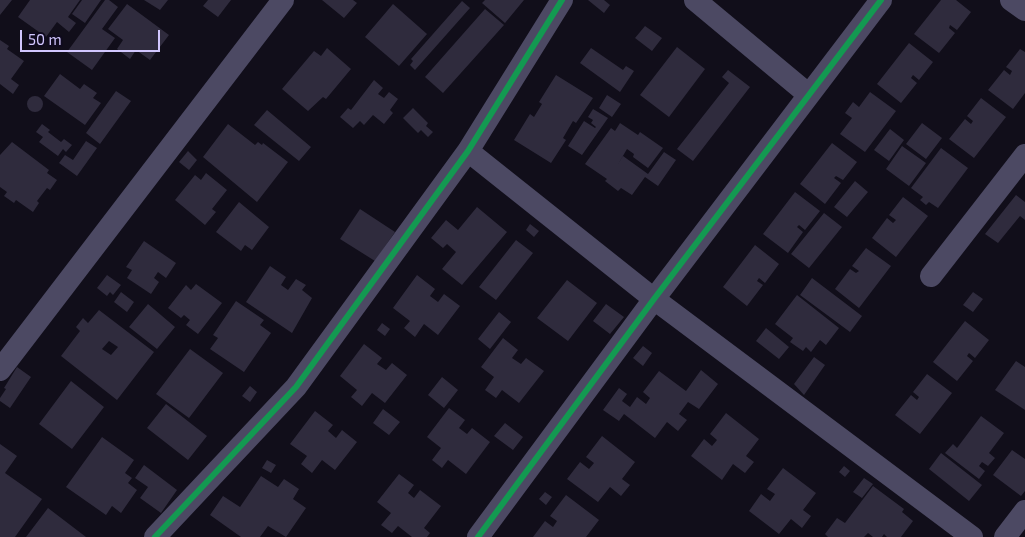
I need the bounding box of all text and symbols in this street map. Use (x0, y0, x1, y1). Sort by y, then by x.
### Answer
scale bar (22, 20, 162, 52)
text: 50 m (28, 30, 62, 48)

